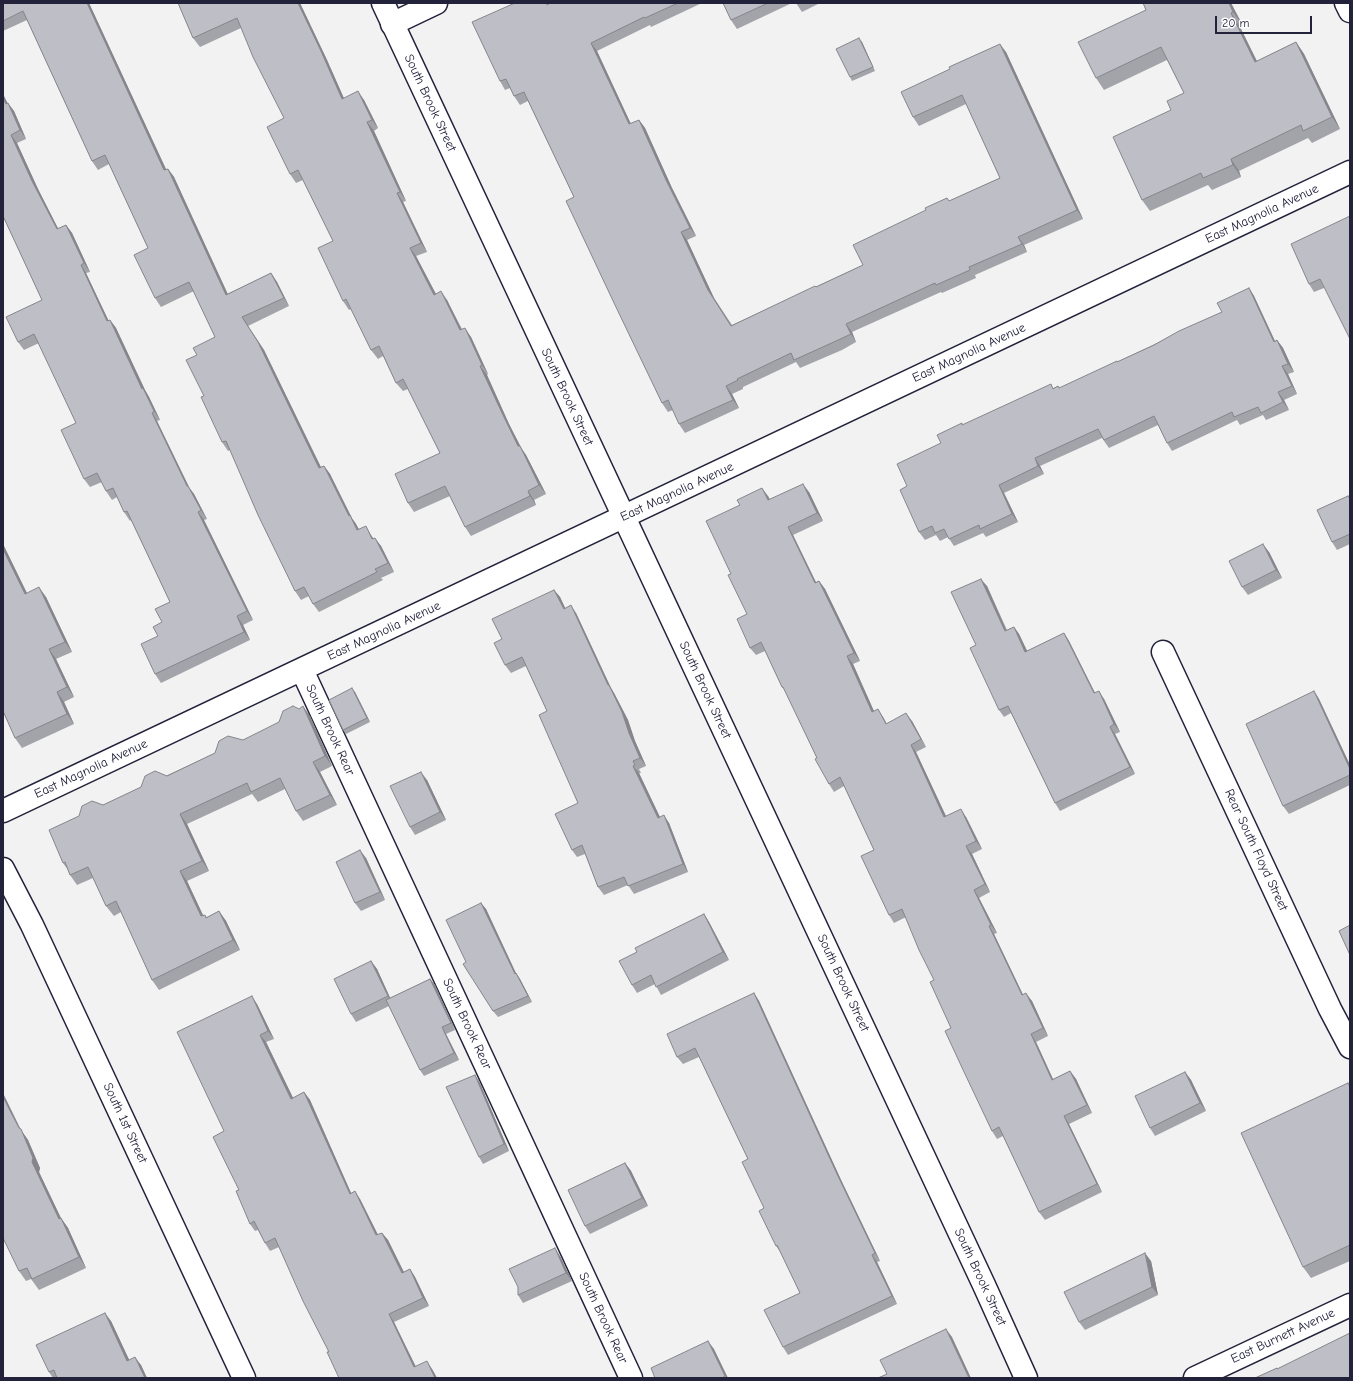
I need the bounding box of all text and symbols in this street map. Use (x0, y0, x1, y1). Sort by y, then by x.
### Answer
scale bar (1217, 8, 1314, 34)
text: 20 m (1222, 16, 1250, 30)
street label: South Brook Street (401, 52, 459, 154)
street label: East Magnolia Avenue (1203, 181, 1321, 247)
street label: East Magnolia Avenue (910, 320, 1028, 386)
street label: South Brook Street (538, 346, 596, 448)
street label: East Magnolia Avenue (618, 459, 736, 525)
street label: East Magnolia Avenue (325, 598, 443, 664)
street label: South Brook Street (676, 639, 734, 741)
street label: South Brook Rear (302, 682, 358, 778)
street label: East Magnolia Avenue (32, 736, 150, 802)
street label: Rear South Floyd Street (1221, 787, 1291, 913)
street label: South Brook Street (814, 932, 872, 1034)
street label: South Brook Rear (439, 976, 495, 1072)
street label: South 1st Street (100, 1080, 150, 1166)
street label: South Brook Street (951, 1226, 1009, 1328)
street label: South Brook Rear (575, 1270, 631, 1366)
street label: East Burnett Avenue (1229, 1305, 1337, 1367)

